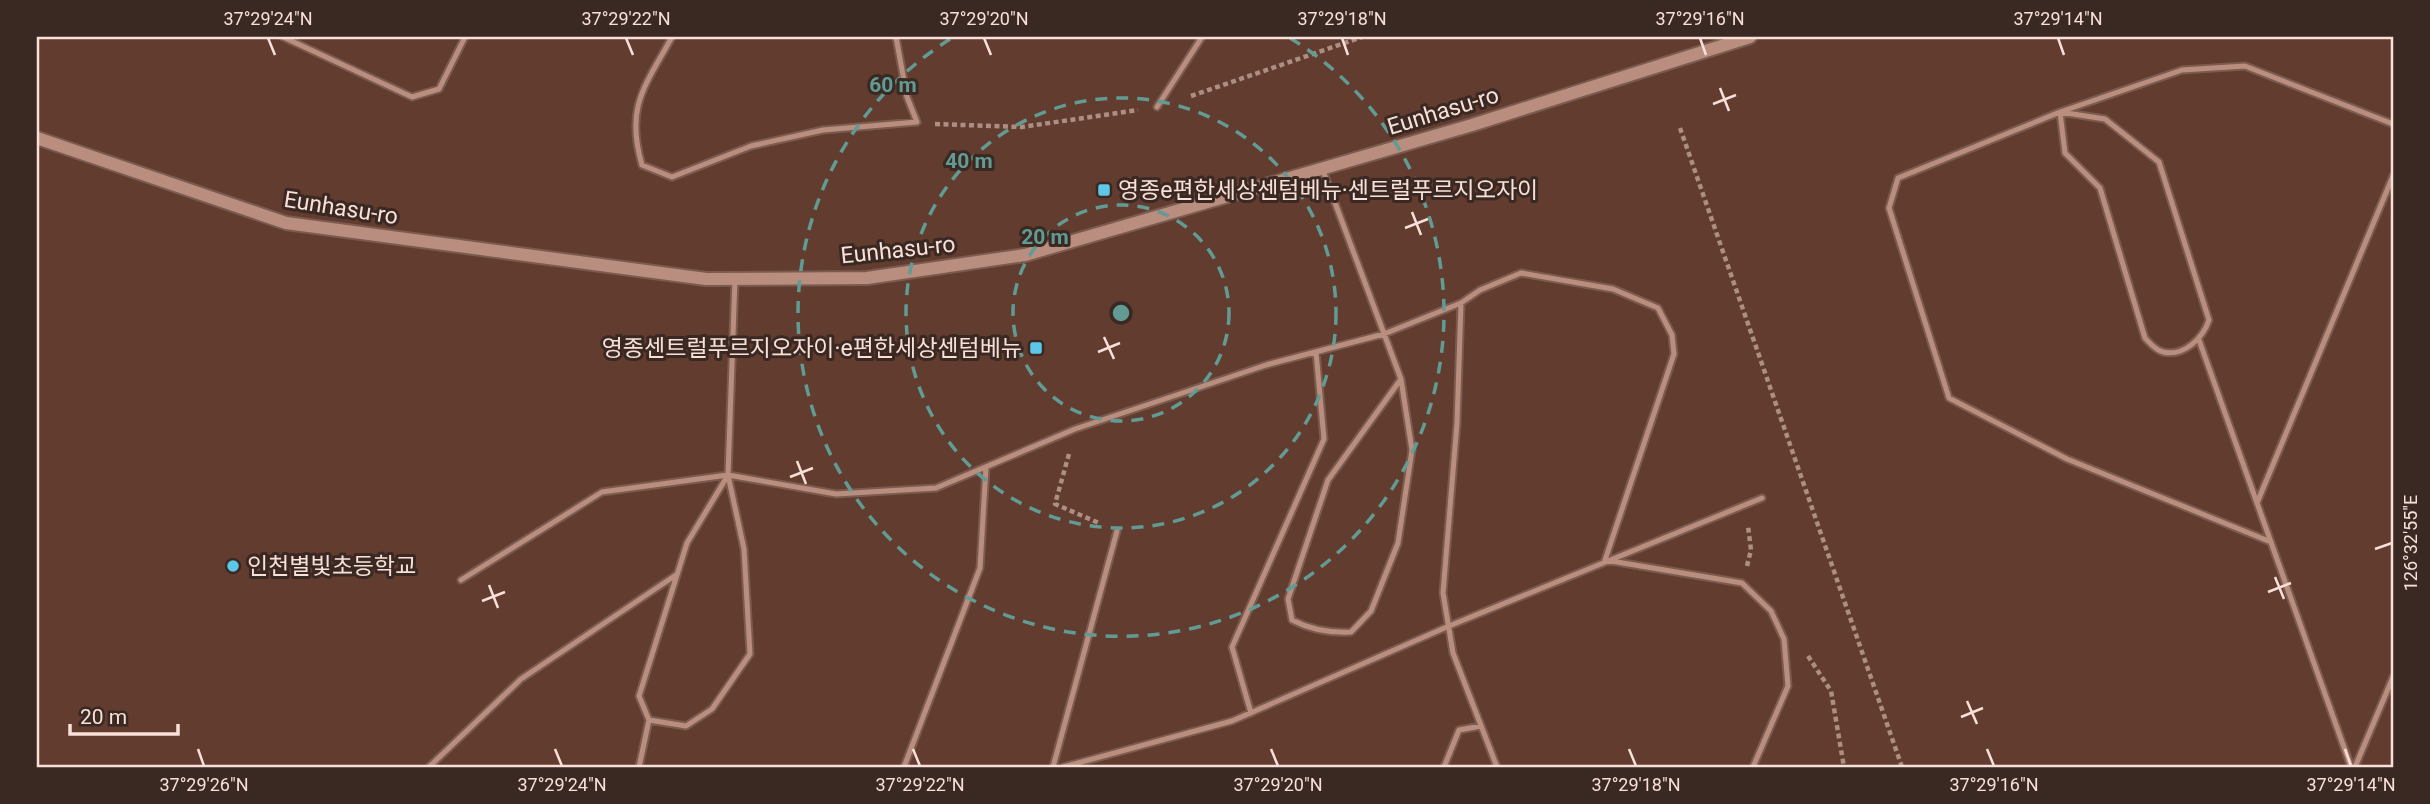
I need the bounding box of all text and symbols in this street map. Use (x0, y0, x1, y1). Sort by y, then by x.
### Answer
text: 37°29'24"N (223, 8, 313, 29)
text: 37°29'22"N (581, 8, 671, 29)
text: 37°29'20"N (939, 8, 1029, 29)
text: 37°29'18"N (1297, 8, 1387, 29)
text: 37°29'16"N (1655, 8, 1745, 29)
text: 37°29'14"N (2013, 8, 2103, 29)
text: 60 m (869, 73, 917, 97)
street label: Eunhasu-ro (1384, 81, 1502, 141)
text: 40 m (945, 149, 993, 173)
place label: 영종e편한세상센텀베뉴·센트럴푸르지오자이 (1118, 177, 1538, 204)
marker: 영종e편한세상센텀베뉴·센트럴푸르지오자이 (1096, 182, 1112, 198)
street label: Eunhasu-ro (282, 186, 400, 230)
text: 20 m (1021, 225, 1069, 249)
street label: Eunhasu-ro (839, 231, 957, 269)
centre of rings (1109, 301, 1133, 325)
place label: 영종센트럴푸르지오자이·e편한세상센텀베뉴 (602, 335, 1022, 362)
marker: 영종센트럴푸르지오자이·e편한세상센텀베뉴 (1028, 340, 1044, 356)
text: 126°32'55"E (2400, 495, 2421, 591)
place label: 인천별빛초등학교 (247, 553, 416, 580)
marker: 인천별빛초등학교 (225, 558, 241, 574)
scale bar (70, 692, 178, 736)
text: 20 m (80, 705, 127, 729)
text: 37°29'26"N (159, 774, 249, 795)
text: 37°29'24"N (517, 774, 607, 795)
text: 37°29'22"N (875, 774, 965, 795)
text: 37°29'20"N (1233, 774, 1323, 795)
text: 37°29'18"N (1591, 774, 1681, 795)
text: 37°29'16"N (1949, 774, 2039, 795)
text: 37°29'14"N (2306, 774, 2396, 795)

